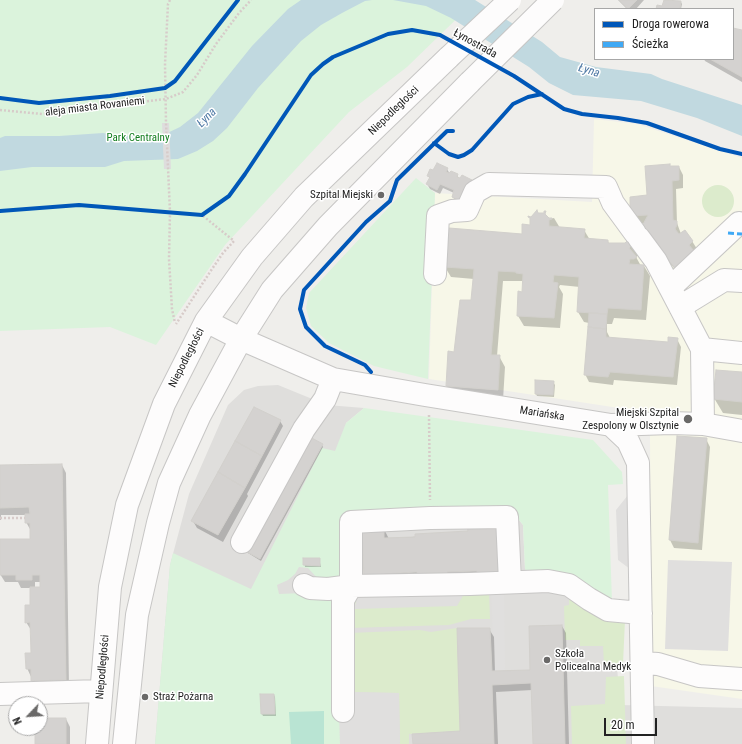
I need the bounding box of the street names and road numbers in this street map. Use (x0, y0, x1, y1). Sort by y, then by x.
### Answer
street label: Łynostrada (451, 27, 499, 61)
street label: Niepodległości (366, 84, 422, 138)
street label: aleja miasta Rovaniemi (44, 94, 146, 120)
street label: Niepodległości (166, 326, 208, 390)
street label: Mariańska (519, 404, 565, 424)
street label: Niepodległości (94, 634, 112, 700)

